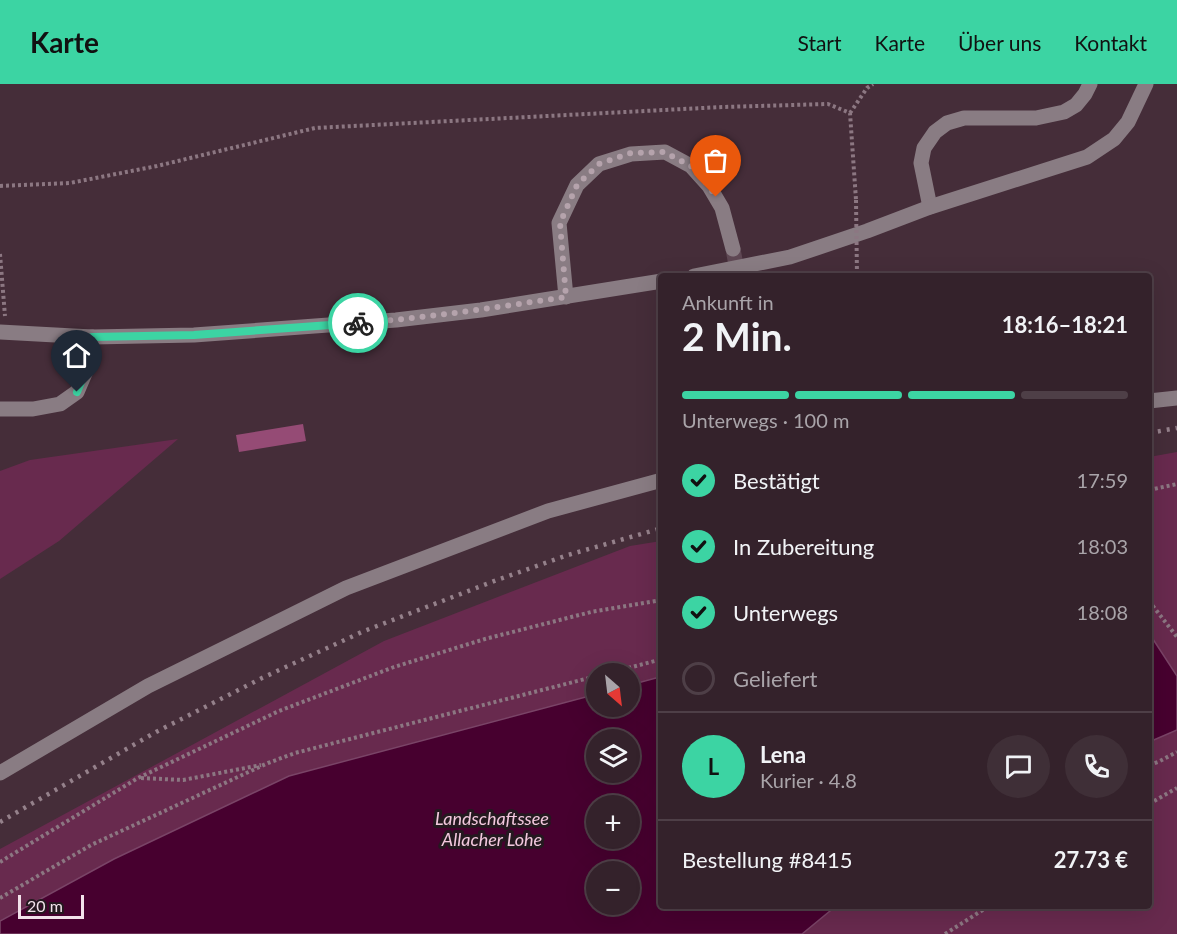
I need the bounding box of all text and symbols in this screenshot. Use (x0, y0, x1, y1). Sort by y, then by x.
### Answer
text: Karte (30, 25, 99, 59)
text: Start (797, 30, 842, 55)
text: Karte (875, 30, 925, 55)
text: Über uns (958, 30, 1041, 55)
text: Kontakt (1074, 30, 1147, 55)
pin (690, 135, 741, 197)
icon: bag (699, 144, 732, 177)
text: Ankunft in (682, 290, 774, 314)
courier (328, 293, 388, 353)
icon: bike (342, 307, 375, 340)
text: 18:16–18:21 (1002, 311, 1128, 338)
text: 2 Min. (682, 313, 792, 359)
pin (51, 330, 102, 392)
icon: home (60, 339, 93, 372)
text: Unterwegs · 100 m (682, 408, 849, 432)
icon: check (682, 464, 715, 497)
text: Bestätigt (733, 467, 820, 494)
text: 17:59 (1077, 468, 1128, 492)
icon: check (682, 530, 715, 563)
text: In Zubereitung (733, 533, 874, 560)
text: 18:03 (1077, 534, 1128, 558)
icon: check (682, 596, 715, 629)
text: Unterwegs (733, 599, 838, 626)
text: 18:08 (1077, 600, 1128, 624)
north arrow (586, 663, 640, 717)
map controls (586, 663, 640, 915)
text: Geliefert (733, 665, 817, 692)
button: layers (586, 729, 640, 783)
button: chat (987, 735, 1050, 798)
button: phone (1065, 735, 1128, 798)
text: Lena (760, 741, 806, 768)
text: L (708, 753, 719, 780)
text: Kurier · 4.8 (760, 768, 857, 792)
button: + (586, 795, 640, 849)
water label: Landschaftssee Allacher Lohe (435, 807, 549, 850)
text: Bestellung #8415 (682, 846, 852, 873)
text: 27.73 € (1054, 846, 1128, 873)
button: − (586, 861, 640, 915)
scale bar (18, 892, 84, 920)
text: 20 m (27, 896, 63, 915)

